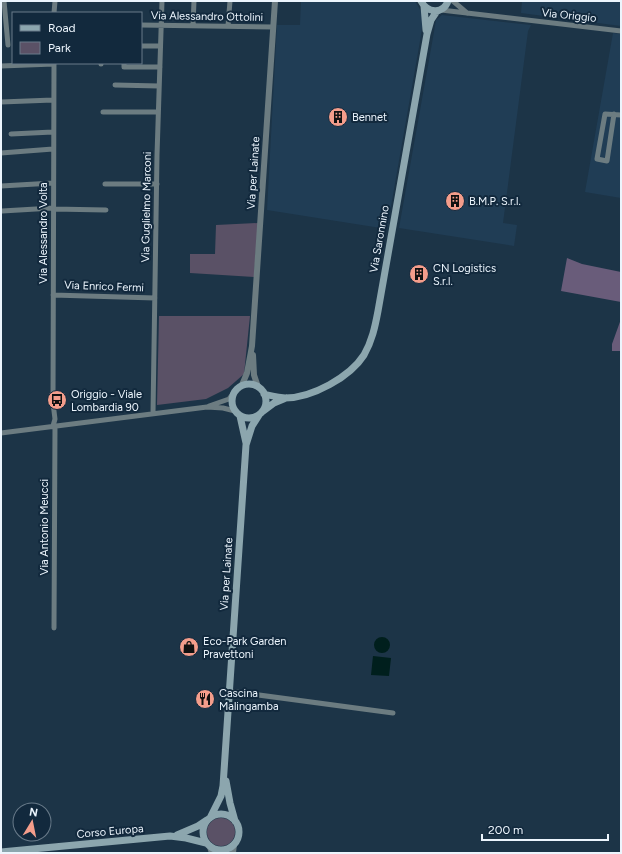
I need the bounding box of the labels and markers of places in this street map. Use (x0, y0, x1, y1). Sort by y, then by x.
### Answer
building icon: Bennet (327, 106, 349, 128)
place label: Bennet (352, 111, 387, 124)
building icon: B.M.P. S.r.l. (444, 190, 466, 212)
place label: B.M.P. S.r.l. (469, 195, 521, 208)
place label: CN Logistics S.r.l. (433, 262, 496, 288)
building icon: CN Logistics S.r.l. (408, 263, 430, 285)
place label: Origgio - Viale Lombardia 90 (71, 388, 142, 414)
bus stop icon: Origgio - Viale Lombardia 90 (46, 389, 68, 411)
place label: Eco-Park Garden Pravettoni (203, 635, 286, 661)
shop icon: Eco-Park Garden Pravettoni (178, 636, 200, 658)
place label: Cascina Malingamba (219, 687, 279, 713)
restaurant icon: Cascina Malingamba (194, 688, 216, 710)

